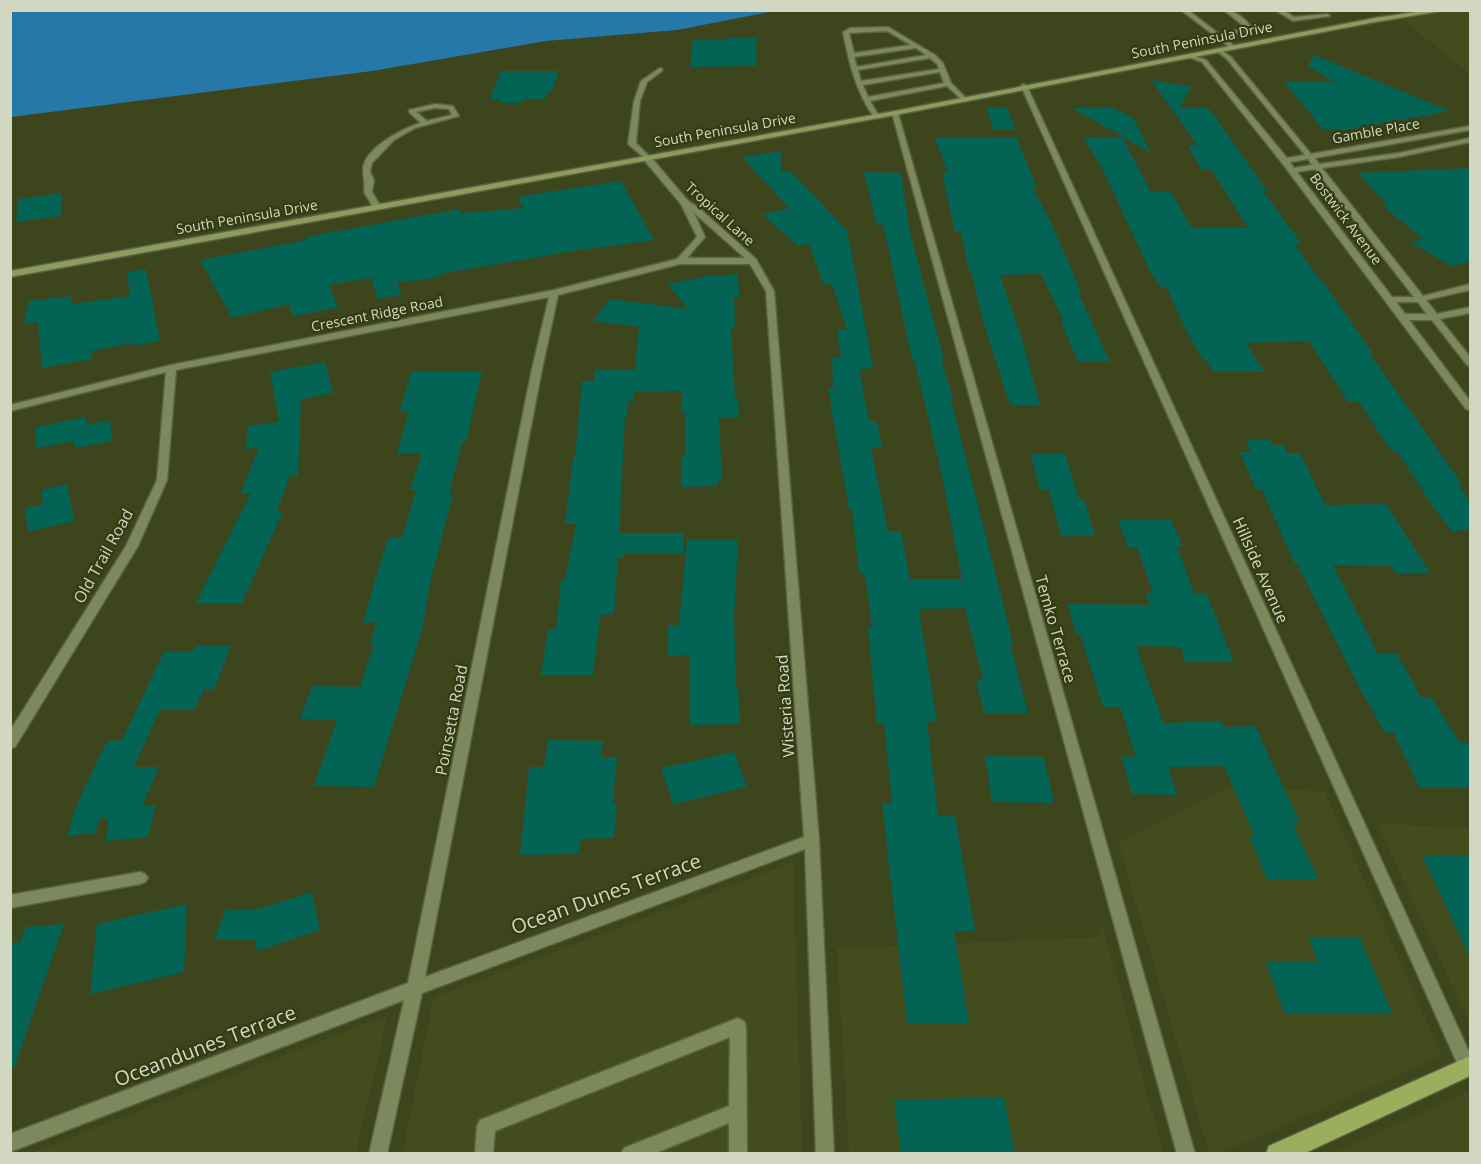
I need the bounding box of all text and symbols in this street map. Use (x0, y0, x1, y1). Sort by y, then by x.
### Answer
street label: South Peninsula Drive (1130, 16, 1274, 63)
street label: South Peninsula Drive (653, 108, 797, 151)
street label: Gamble Place (1331, 113, 1421, 148)
street label: Bostwick Avenue (1306, 169, 1387, 268)
street label: Tropical Lane (682, 177, 759, 250)
street label: South Peninsula Drive (175, 195, 319, 238)
street label: Crescent Ridge Road (309, 291, 445, 336)
street label: Old Trail Road (68, 505, 138, 607)
street label: Hillside Avenue (1228, 513, 1294, 627)
street label: Temko Terrace (1030, 573, 1082, 685)
street label: Wisteria Road (770, 654, 800, 758)
street label: Poinsetta Road (429, 663, 473, 777)
street label: Ocean Dunes Terrace (507, 847, 705, 940)
street label: Oceandunes Terrace (110, 998, 300, 1093)

